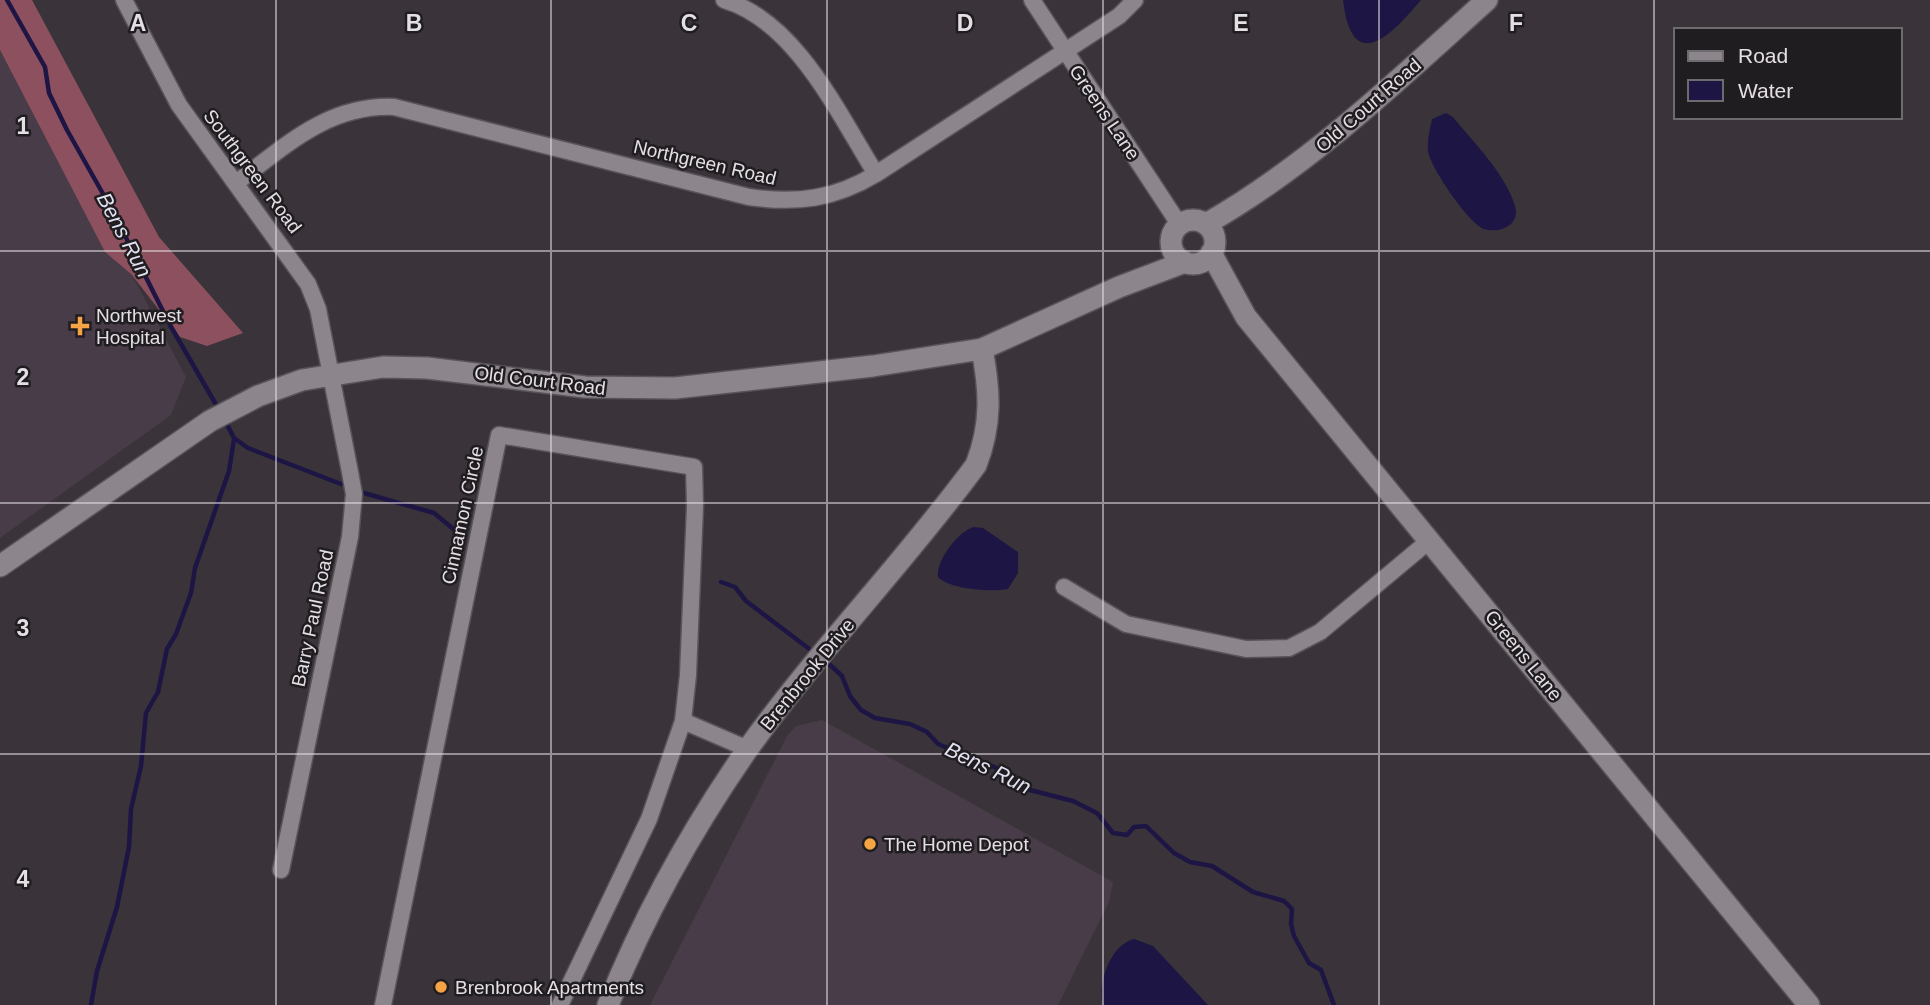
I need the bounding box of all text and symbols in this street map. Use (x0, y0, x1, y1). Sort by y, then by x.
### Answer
text: A (130, 10, 146, 36)
text: B (406, 10, 422, 36)
text: C (681, 10, 697, 36)
text: D (957, 10, 973, 36)
text: E (1233, 10, 1249, 36)
text: F (1509, 10, 1523, 36)
legend (1674, 28, 1902, 119)
text: Road (1738, 44, 1788, 67)
street label: Old Court Road (1312, 54, 1425, 157)
street label: Greens Lane (1065, 61, 1144, 164)
text: Water (1738, 79, 1793, 102)
street label: Southgreen Road (199, 106, 306, 237)
text: 1 (17, 113, 30, 139)
street label: Northgreen Road (632, 136, 778, 189)
water label: Bens Run (93, 189, 156, 281)
place label: Northwest Hospital (96, 305, 182, 348)
marker: Northwest Hospital (70, 316, 90, 336)
street label: Old Court Road (473, 362, 607, 399)
text: 2 (17, 364, 29, 390)
street label: Cinnamon Circle (438, 444, 487, 586)
street label: Barry Paul Road (288, 548, 337, 688)
street label: Greens Lane (1481, 606, 1566, 705)
street label: Brenbrook Drive (756, 614, 859, 734)
text: 3 (17, 615, 29, 641)
water label: Bens Run (942, 737, 1035, 798)
place label: The Home Depot (884, 834, 1029, 855)
marker: The Home Depot (862, 836, 878, 852)
text: 4 (17, 866, 30, 892)
place label: Brenbrook Apartments (455, 977, 644, 998)
marker: Brenbrook Apartments (433, 979, 449, 995)

